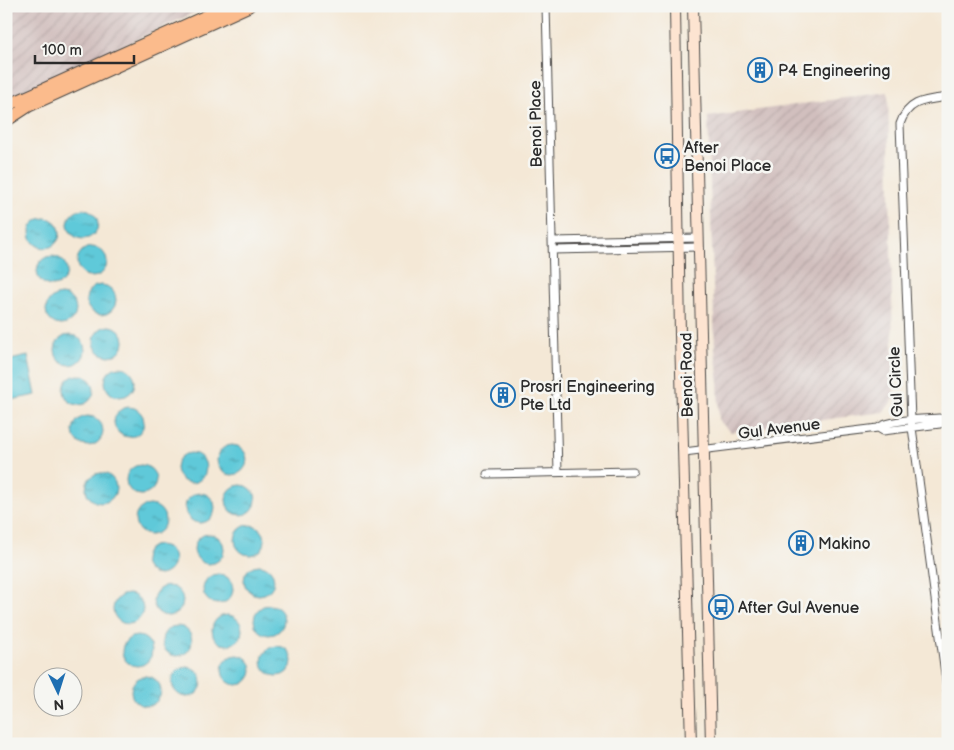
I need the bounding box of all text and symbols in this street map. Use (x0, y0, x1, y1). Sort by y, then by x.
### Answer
scale bar (35, 32, 134, 64)
text: 100 m (42, 41, 82, 60)
building icon: P4 Engineering (747, 57, 773, 83)
place label: P4 Engineering (778, 62, 890, 81)
street label: Benoi Place (526, 80, 547, 168)
place label: After Benoi Place (684, 139, 772, 176)
bus stop icon: After Benoi Place (654, 143, 680, 169)
street label: Benoi Road (677, 332, 698, 418)
street label: Gul Circle (885, 346, 908, 418)
place label: Prosri Engineering Pte Ltd (520, 378, 655, 415)
building icon: Prosri Engineering Pte Ltd (490, 382, 516, 408)
street label: Gul Avenue (737, 415, 822, 444)
building icon: Makino (788, 530, 814, 556)
place label: Makino (818, 535, 871, 554)
bus stop icon: After Gul Avenue (708, 594, 734, 620)
place label: After Gul Avenue (738, 599, 860, 618)
north arrow (32, 668, 82, 718)
text: N (53, 696, 65, 713)

